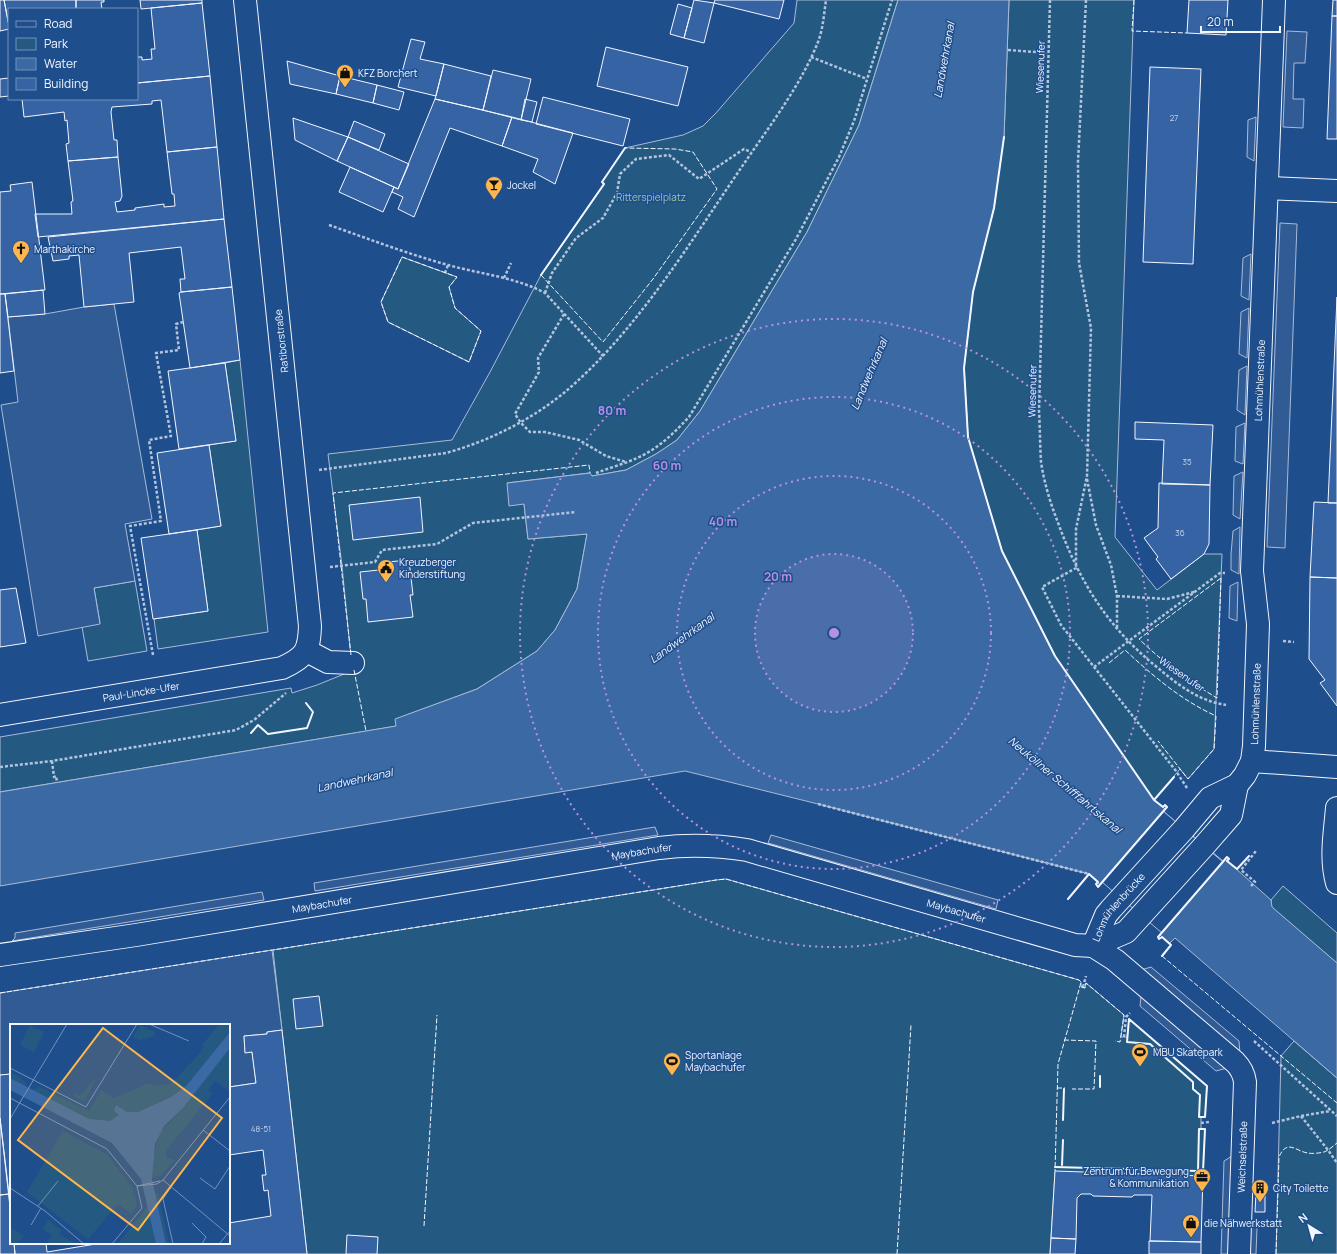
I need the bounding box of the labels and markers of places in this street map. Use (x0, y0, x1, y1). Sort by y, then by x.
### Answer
shop icon: KFZ Borchert (335, 63, 355, 88)
place label: KFZ Borchert (358, 66, 418, 80)
bar icon: Jockel (484, 175, 504, 200)
place label: Jockel (507, 178, 536, 192)
church icon: Marthakirche (11, 239, 31, 264)
place label: Marthakirche (34, 242, 95, 256)
place label: Kreuzberger Kinderstiftung (399, 555, 465, 581)
public building icon: Kreuzberger Kinderstiftung (376, 558, 396, 583)
centre of rings (827, 626, 841, 640)
sports icon: MBU Skatepark (1130, 1042, 1150, 1067)
place label: MBU Skatepark (1153, 1045, 1224, 1059)
place label: Sportanlage Maybachufer (685, 1048, 746, 1074)
sports icon: Sportanlage Maybachufer (662, 1051, 682, 1076)
place label: Zentrum für Bewegung & Kommunikation (1083, 1164, 1189, 1190)
office icon: Zentrum für Bewegung & Kommunikation (1192, 1167, 1212, 1192)
building icon: City Toilette (1250, 1178, 1270, 1203)
place label: City Toilette (1273, 1181, 1329, 1195)
shop icon: die Nähwerkstatt (1181, 1213, 1201, 1238)
place label: die Nähwerkstatt (1204, 1216, 1283, 1230)

